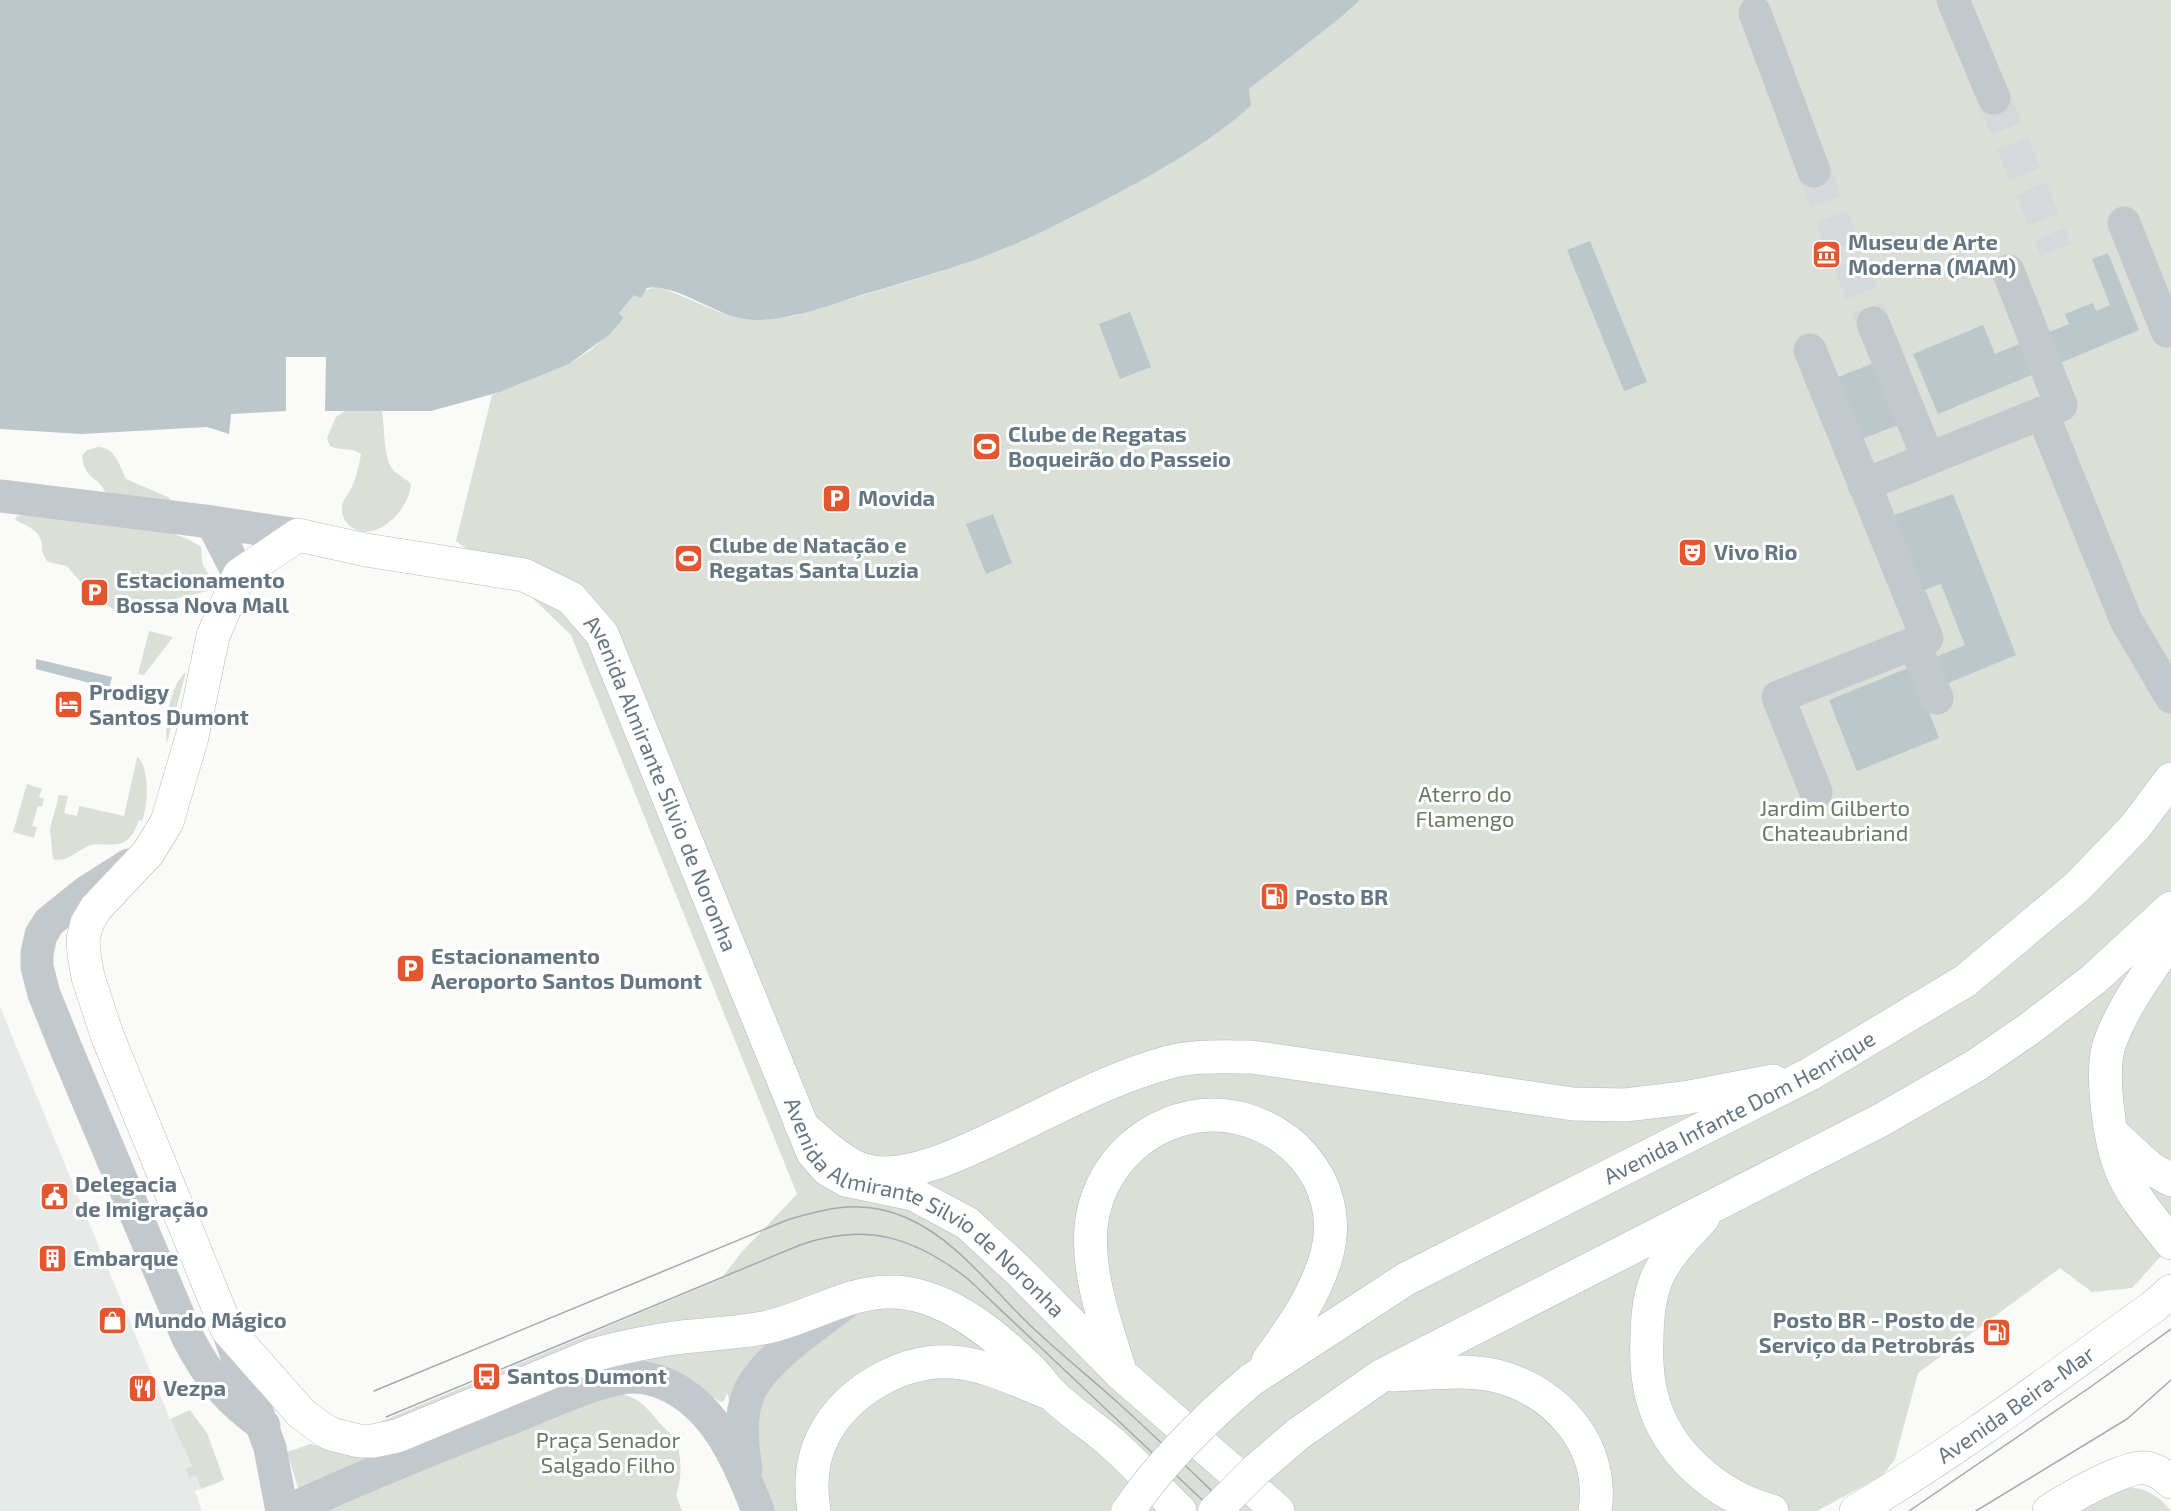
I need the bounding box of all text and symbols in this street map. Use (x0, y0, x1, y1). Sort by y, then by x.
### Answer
place label: Museu de Arte Moderna (MAM) (1848, 228, 2016, 279)
museum icon: Museu de Arte Moderna (MAM) (1811, 239, 1843, 271)
place label: Clube de Regatas Boqueirão do Passeio (1008, 420, 1231, 471)
sports icon: Clube de Regatas Boqueirão do Passeio (971, 431, 1003, 463)
parking icon: Movida (821, 482, 853, 514)
place label: Movida (858, 484, 935, 510)
place label: Clube de Natação e Regatas Santa Luzia (709, 531, 919, 582)
theatre icon: Vivo Rio (1677, 536, 1709, 568)
place label: Vivo Rio (1714, 538, 1797, 564)
sports icon: Clube de Natação e Regatas Santa Luzia (672, 542, 704, 574)
place label: Estacionamento Bossa Nova Mall (116, 566, 290, 617)
parking icon: Estacionamento Bossa Nova Mall (79, 577, 111, 609)
street label: Avenida Almirante Silvio de Noronha (579, 609, 744, 955)
place label: Prodigy Santos Dumont (89, 678, 249, 729)
hotel icon: Prodigy Santos Dumont (52, 689, 84, 721)
park label: Aterro do Flamengo (1415, 780, 1515, 831)
park label: Jardim Gilberto Chateaubriand (1760, 794, 1910, 845)
fuel station icon: Posto BR (1258, 881, 1290, 913)
place label: Posto BR (1295, 883, 1388, 909)
place label: Estacionamento Aeroporto Santos Dumont (431, 942, 702, 993)
parking icon: Estacionamento Aeroporto Santos Dumont (394, 953, 426, 985)
street label: Avenida Infante Dom Henrique (1599, 1024, 1879, 1189)
street label: Avenida Almirante Silvio de Noronha (780, 1093, 1071, 1322)
place label: Delegacia de Imigração (75, 1170, 209, 1223)
public building icon: Delegacia de Imigração (38, 1181, 70, 1213)
building icon: Embarque (36, 1242, 68, 1274)
place label: Embarque (73, 1244, 178, 1270)
shop icon: Mundo Mágico (97, 1304, 129, 1336)
place label: Mundo Mágico (134, 1306, 287, 1332)
place label: Posto BR - Posto de Serviço da Petrobrás (1759, 1306, 1975, 1359)
fuel station icon: Posto BR - Posto de Serviço da Petrobrás (1980, 1317, 2012, 1349)
street label: Avenida Beira-Mar (1932, 1339, 2099, 1468)
bus stop icon: Santos Dumont (470, 1360, 502, 1392)
place label: Santos Dumont (507, 1362, 667, 1388)
restaurant icon: Vezpa (126, 1372, 158, 1404)
place label: Vezpa (163, 1374, 226, 1400)
park label: Praça Senador Salgado Filho (536, 1426, 680, 1477)

